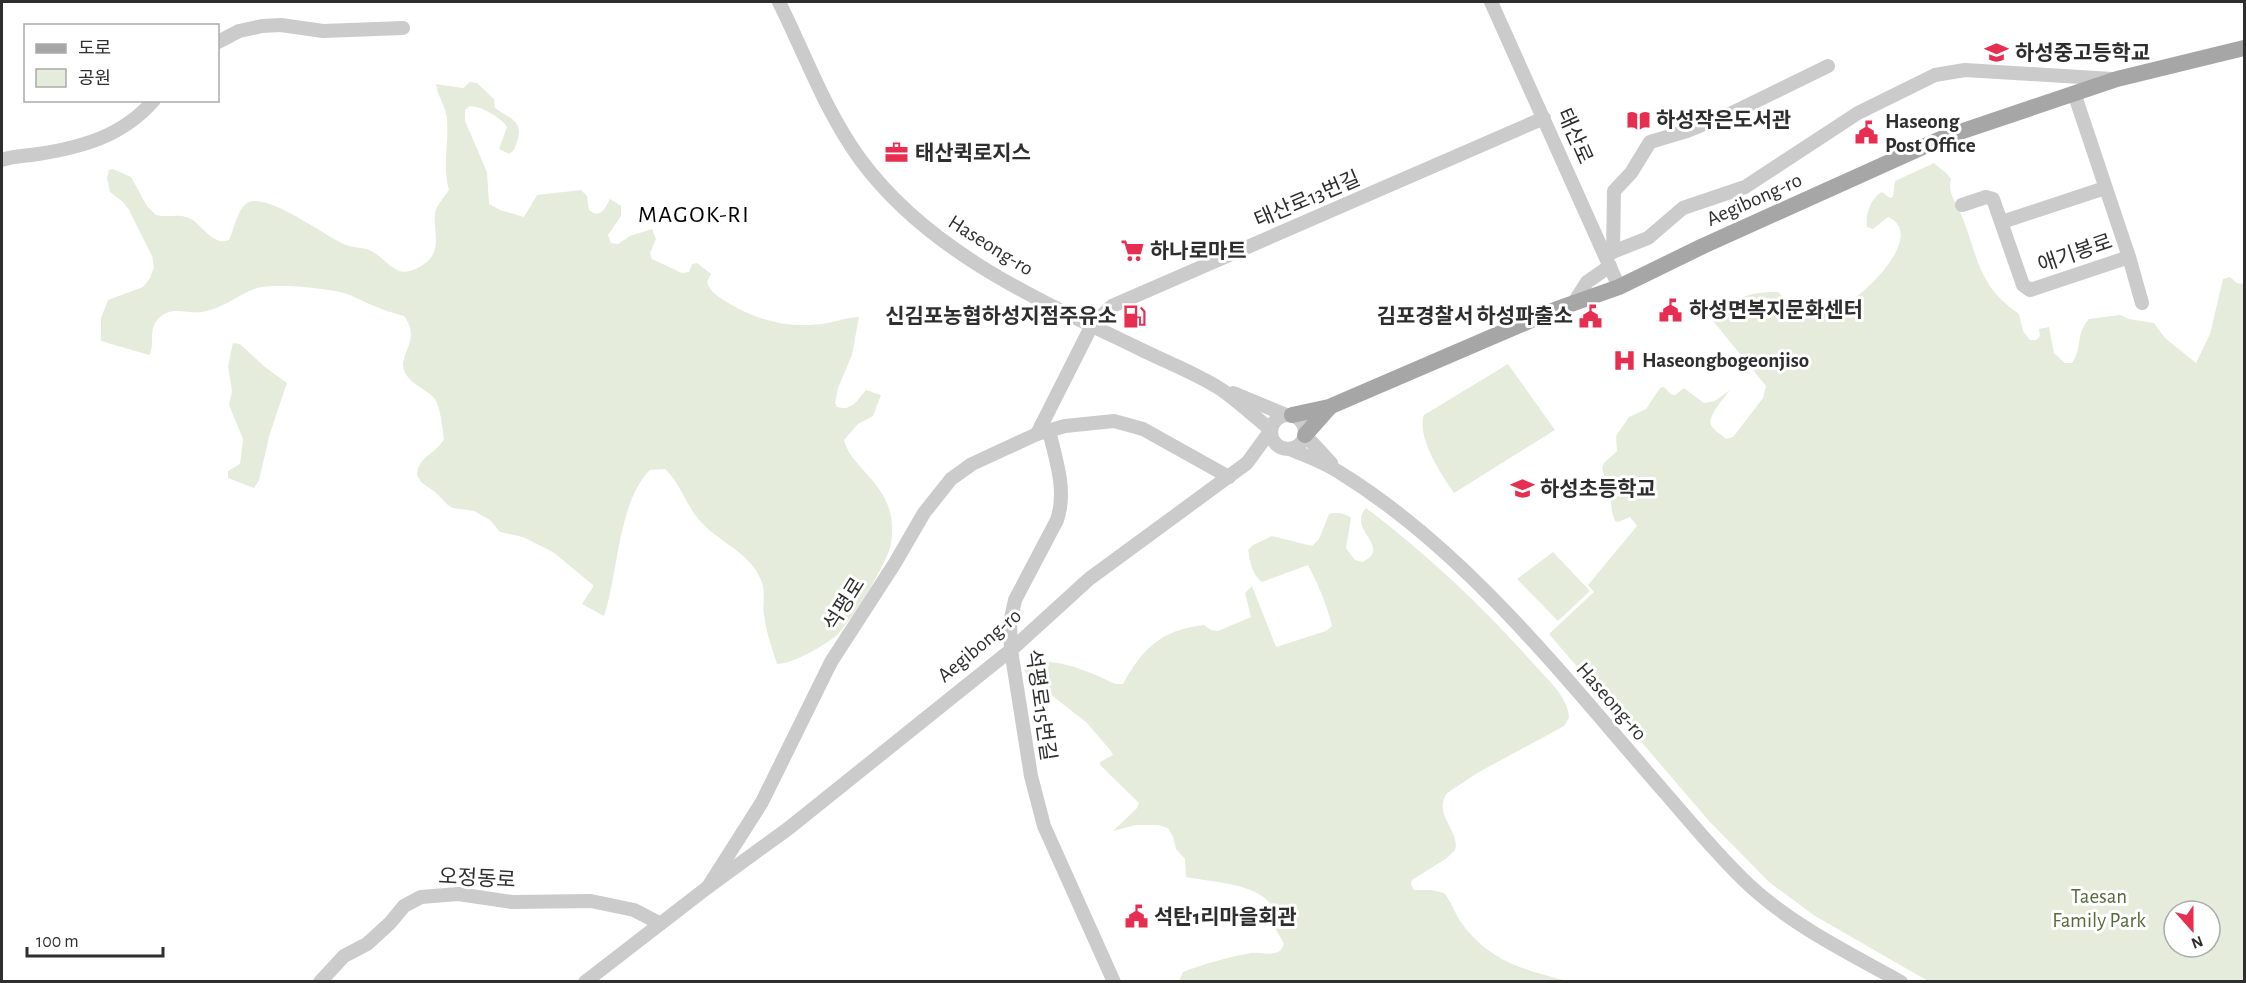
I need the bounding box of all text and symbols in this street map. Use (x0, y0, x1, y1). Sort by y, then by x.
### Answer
legend (24, 24, 219, 102)
text: 도로 (78, 40, 111, 58)
school or university icon: 하성중고등학교 (1984, 40, 2010, 66)
place label: 하성중고등학교 (2015, 42, 2150, 64)
text: 공원 (78, 69, 111, 88)
street label: 태산로 (1553, 105, 1597, 167)
library icon: 하성작은도서관 (1625, 107, 1651, 133)
place label: 하성작은도서관 (1656, 109, 1791, 131)
place label: Haseong Post Office (1885, 111, 1976, 156)
public building icon: Haseong Post Office (1854, 120, 1880, 146)
office icon: 태산퀵로지스 (884, 140, 910, 166)
place label: 태산퀵로지스 (915, 142, 1031, 164)
street label: 태산로13번길 (1251, 167, 1363, 231)
street label: Aegibong-ro (1703, 169, 1805, 230)
district label: MAGOK-RI (638, 203, 750, 227)
street label: Haseong-ro (945, 211, 1037, 280)
street label: 애기봉로 (2035, 230, 2115, 276)
supermarket icon: 하나로마트 (1119, 238, 1145, 264)
place label: 하나로마트 (1150, 240, 1247, 262)
public building icon: 하성면복지문화센터 (1658, 297, 1684, 323)
place label: 하성면복지문화센터 (1689, 299, 1863, 321)
fuel station icon: 신김포농협하성지점주유소 (1122, 303, 1148, 329)
public building icon: 김포경찰서 하성파출소 (1578, 303, 1604, 329)
place label: 신김포농협하성지점주유소 (885, 305, 1117, 327)
place label: 김포경찰서 하성파출소 (1377, 305, 1573, 327)
hospital icon: Haseongbogeonjiso (1611, 347, 1637, 373)
place label: Haseongbogeonjiso (1642, 350, 1809, 371)
school or university icon: 하성초등학교 (1509, 476, 1535, 502)
place label: 하성초등학교 (1540, 478, 1656, 500)
street label: 석평로 (819, 574, 869, 634)
street label: Aegibong-ro (933, 605, 1025, 686)
street label: 석평로15번길 (1022, 648, 1060, 762)
street label: Haseong-ro (1572, 658, 1651, 744)
street label: 오정동로 (438, 865, 516, 891)
park label: Taesan Family Park (2052, 886, 2146, 931)
north arrow (2162, 899, 2222, 959)
public building icon: 석탄1리마을회관 (1123, 904, 1149, 930)
place label: 석탄1리마을회관 (1154, 906, 1297, 928)
scale bar (27, 920, 164, 958)
text: 100 m (36, 933, 79, 951)
text: N (2189, 933, 2205, 952)

